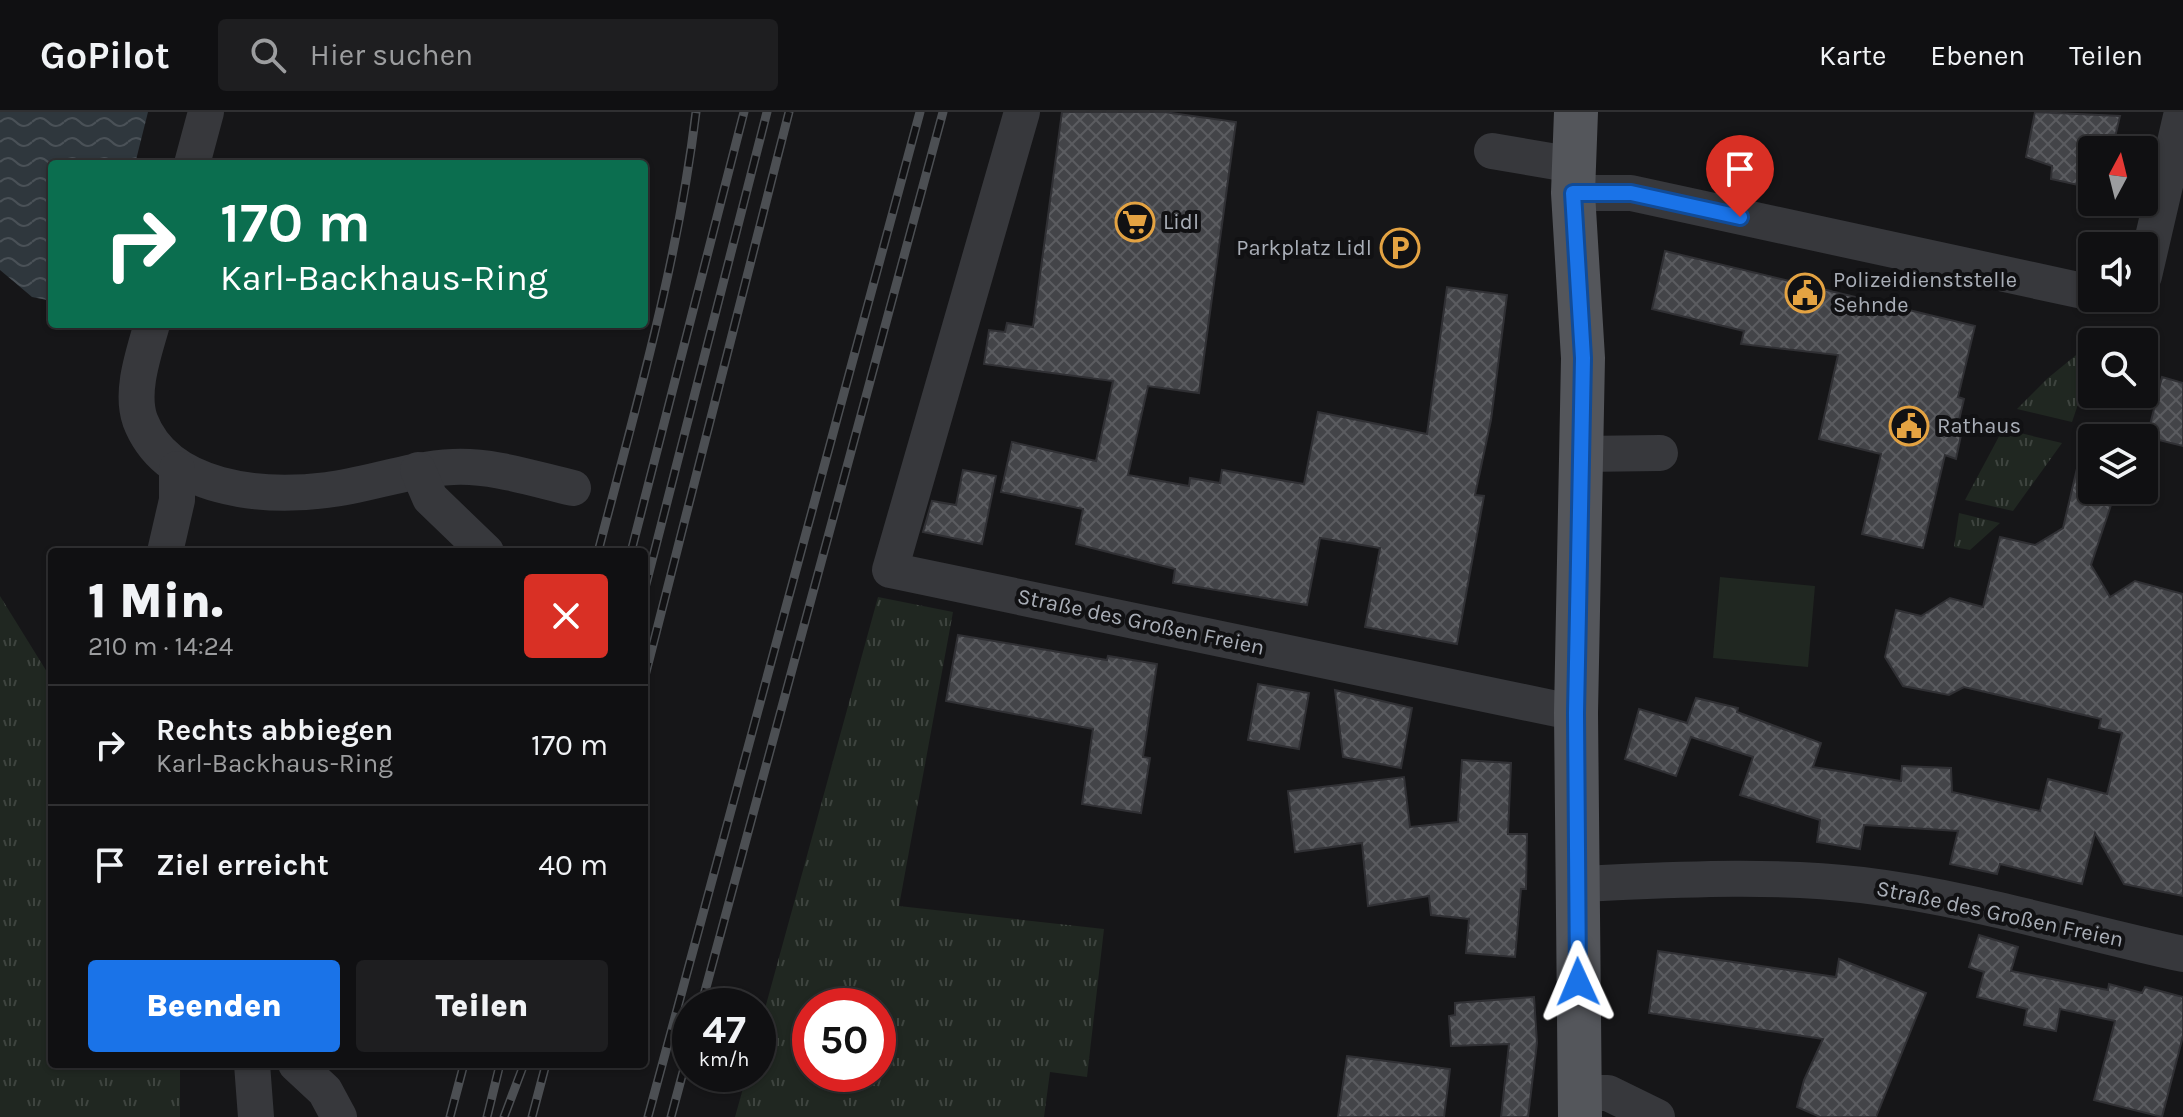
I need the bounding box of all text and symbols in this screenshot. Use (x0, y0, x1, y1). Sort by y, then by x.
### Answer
search box (218, 19, 778, 91)
text: GoPilot (40, 33, 170, 78)
icon: search (246, 33, 290, 77)
text: Hier suchen (310, 37, 473, 73)
text: Karte (1819, 39, 1886, 72)
text: Ebenen (1930, 39, 2025, 72)
text: Teilen (2069, 39, 2143, 72)
pin (1706, 135, 1774, 217)
north arrow (2078, 136, 2158, 216)
map controls (2078, 136, 2158, 504)
icon: arrive (1718, 147, 1762, 191)
text: 170 m (220, 190, 371, 255)
icon: right (88, 192, 192, 296)
supermarket icon: Lidl (1114, 201, 1156, 243)
place label: Lidl (1163, 209, 1199, 235)
parking icon: Parkplatz Lidl (1379, 227, 1421, 269)
button: sound (2078, 232, 2158, 312)
place label: Parkplatz Lidl (1236, 235, 1372, 261)
text: Karl-Backhaus-Ring (220, 257, 548, 299)
place label: Polizeidienststelle Sehnde (1833, 267, 2017, 318)
public building icon: Polizeidienststelle Sehnde (1784, 272, 1826, 314)
button: search (2078, 328, 2158, 408)
public building icon: Rathaus (1888, 405, 1930, 447)
place label: Rathaus (1937, 413, 2021, 439)
button: layers (2078, 424, 2158, 504)
text: 1 Min. (88, 573, 223, 629)
button: close (524, 574, 608, 658)
street label: Straße des Großen Freien (1015, 583, 1267, 661)
text: 210 m · 14:24 (88, 631, 233, 662)
text: Rechts abbiegen (156, 712, 393, 748)
icon: right (88, 723, 132, 767)
text: 170 m (531, 727, 608, 763)
text: Karl-Backhaus-Ring (156, 748, 393, 779)
icon: arrive (88, 843, 132, 887)
text: Ziel erreicht (156, 847, 329, 883)
text: 40 m (538, 847, 608, 883)
street label: Straße des Großen Freien (1874, 875, 2126, 953)
position arrow (1536, 940, 1620, 1024)
button: Beenden (88, 960, 340, 1052)
button: Teilen (356, 960, 608, 1052)
speed limit sign: 50 (792, 988, 896, 1092)
text: 47 (702, 1006, 746, 1053)
text: km/h (699, 1048, 749, 1071)

